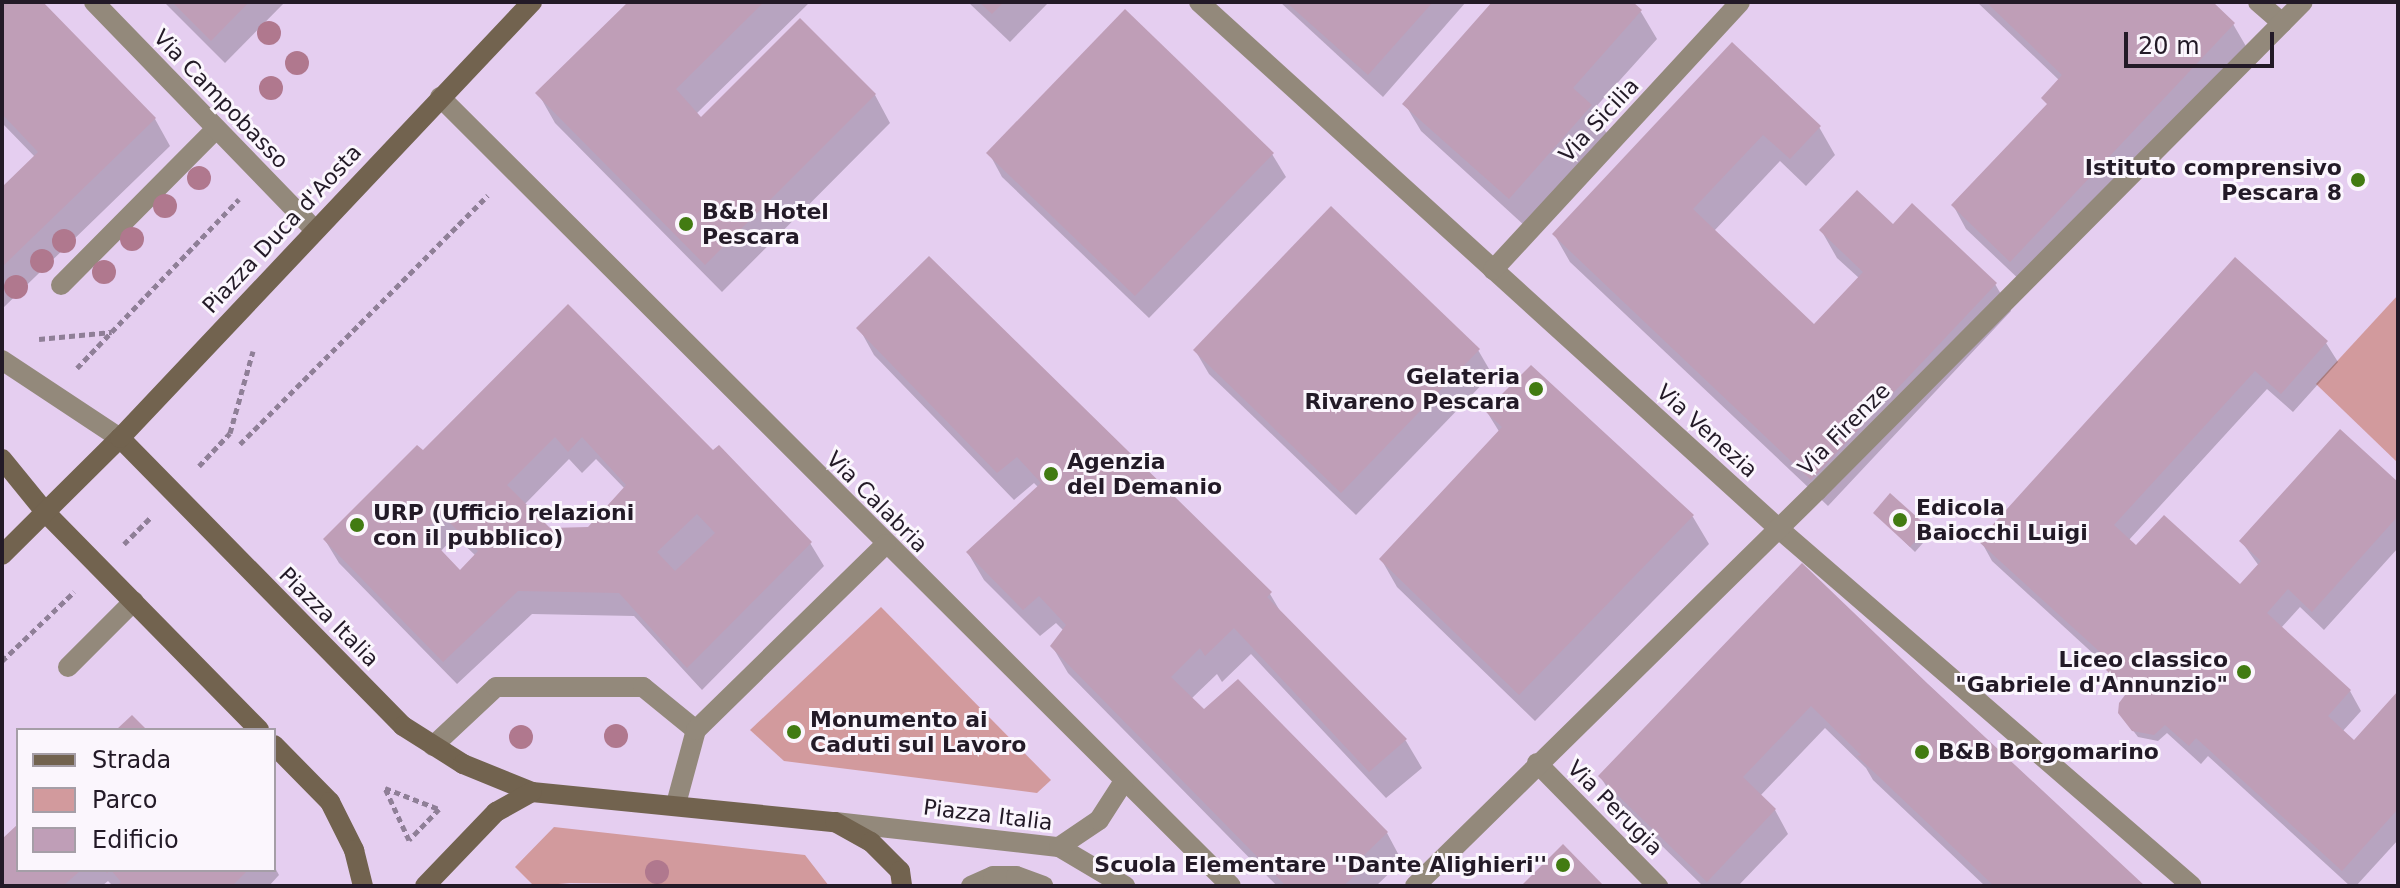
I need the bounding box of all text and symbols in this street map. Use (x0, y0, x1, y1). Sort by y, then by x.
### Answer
scale bar (2128, 16, 2278, 66)
street label: Via Campobasso (148, 24, 294, 174)
text: 20 m (2138, 32, 2200, 60)
street label: Via Sicilia (1553, 73, 1645, 167)
street label: Piazza Duca d'Aosta (197, 139, 367, 319)
place label: Istituto comprensivo Pescara 8 (2085, 154, 2342, 206)
marker: Istituto comprensivo Pescara 8 (2349, 171, 2367, 189)
place label: B&B Hotel Pescara (702, 198, 829, 250)
marker: B&B Hotel Pescara (677, 215, 695, 233)
place label: Gelateria Rivareno Pescara (1304, 363, 1520, 414)
street label: Via Firenze (1792, 377, 1896, 481)
street label: Via Venezia (1651, 379, 1763, 483)
marker: Gelateria Rivareno Pescara (1527, 380, 1545, 398)
street label: Via Calabria (821, 446, 933, 558)
place label: Agenzia del Demanio (1067, 448, 1222, 500)
marker: Agenzia del Demanio (1042, 465, 1060, 483)
place label: Edicola Baiocchi Luigi (1916, 494, 2088, 546)
place label: URP (Ufficio relazioni con il pubblico) (373, 499, 634, 550)
marker: Edicola Baiocchi Luigi (1891, 511, 1909, 529)
marker: URP (Ufficio relazioni con il pubblico) (348, 516, 366, 534)
street label: Piazza Italia (274, 562, 384, 672)
place label: Liceo classico "Gabriele d'Annunzio" (1955, 646, 2228, 698)
marker: Liceo classico "Gabriele d'Annunzio" (2235, 663, 2253, 681)
place label: Monumento ai Caduti sul Lavoro (810, 706, 1026, 758)
marker: Monumento ai Caduti sul Lavoro (785, 723, 803, 741)
legend (16, 728, 276, 872)
place label: B&B Borgomarino (1938, 739, 2159, 765)
marker: B&B Borgomarino (1913, 743, 1931, 761)
text: Strada (92, 746, 171, 774)
street label: Via Perugia (1562, 755, 1668, 861)
text: Parco (92, 786, 157, 814)
street label: Piazza Italia (922, 794, 1054, 836)
text: Edificio (92, 826, 179, 854)
place label: Scuola Elementare ''Dante Alighieri'' (1094, 852, 1547, 878)
marker: Scuola Elementare ''Dante Alighieri'' (1554, 856, 1572, 874)

